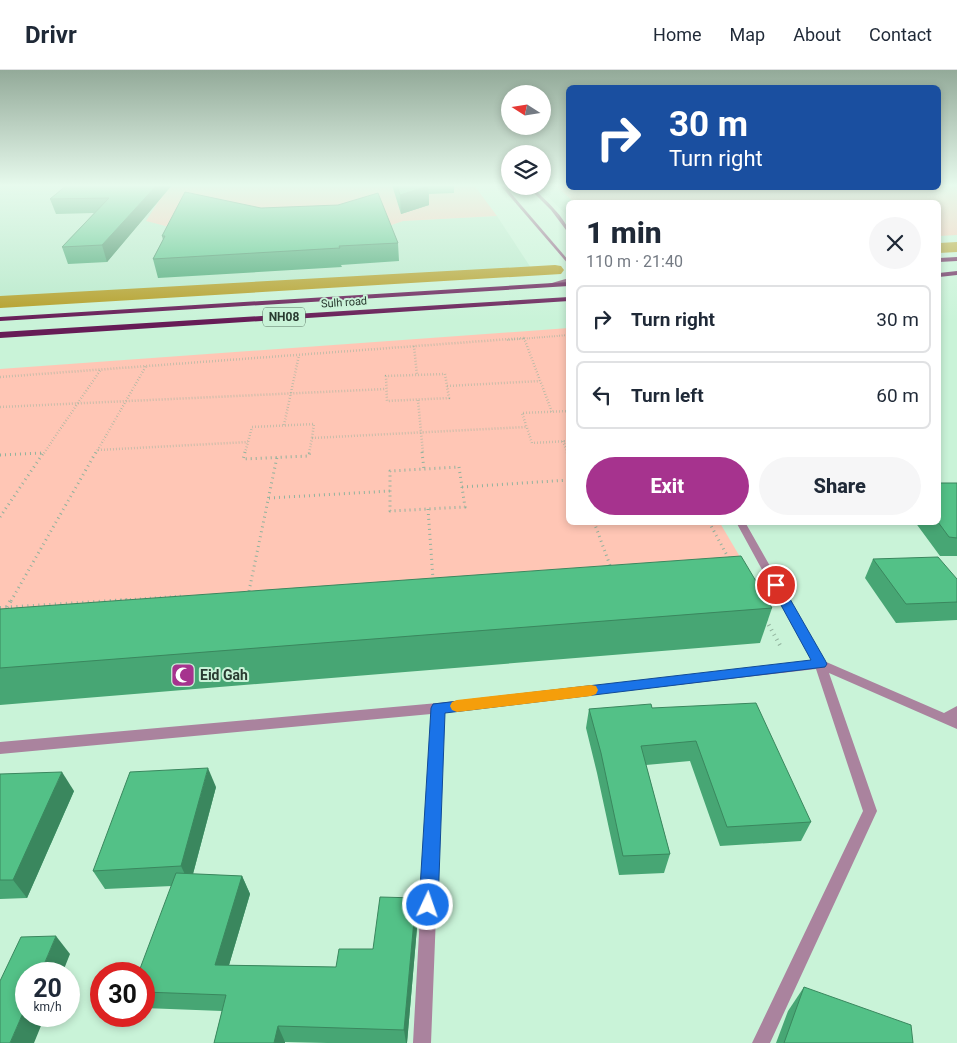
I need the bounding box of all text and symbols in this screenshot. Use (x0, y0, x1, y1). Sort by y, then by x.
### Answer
text: Drivr (25, 21, 77, 49)
text: Home (653, 24, 702, 45)
text: Map (730, 24, 765, 45)
text: About (793, 24, 841, 45)
text: Contact (869, 24, 932, 45)
north arrow (501, 85, 551, 135)
map controls (501, 85, 551, 195)
text: 30 m (669, 104, 748, 145)
icon: right (586, 105, 651, 170)
button: layers (501, 145, 551, 195)
text: Turn right (669, 146, 763, 171)
text: 1 min (586, 215, 662, 250)
button: close (869, 217, 921, 269)
text: 110 m · 21:40 (586, 252, 683, 271)
street label: Sulh road (321, 294, 368, 311)
icon: right (588, 305, 616, 333)
road number: NH08 (263, 308, 305, 326)
text: Turn right (631, 308, 715, 331)
text: 30 m (876, 308, 919, 331)
icon: left (588, 381, 616, 409)
text: Turn left (631, 384, 704, 407)
text: 60 m (876, 384, 919, 407)
button: Exit (586, 457, 749, 515)
button: Share (759, 457, 921, 515)
pin (755, 564, 797, 606)
icon: arrive (762, 571, 790, 599)
mosque icon: Eid Gah (170, 662, 196, 688)
place label: Eid Gah (200, 667, 248, 683)
position arrow (401, 878, 453, 930)
speed limit sign: 30 (90, 962, 155, 1027)
text: 20 (33, 974, 62, 1003)
text: km/h (33, 1000, 62, 1014)

